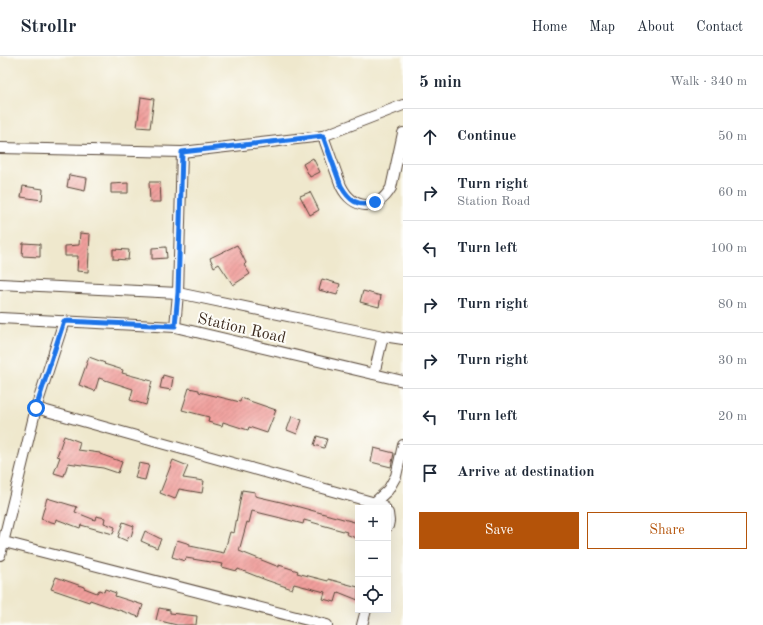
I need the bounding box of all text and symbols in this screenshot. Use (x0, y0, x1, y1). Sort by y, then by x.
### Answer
text: Strollr (20, 18, 76, 37)
text: Home (532, 20, 567, 34)
text: Map (589, 20, 615, 34)
text: About (637, 20, 674, 34)
text: Contact (696, 20, 743, 34)
text: 5 min (419, 74, 462, 91)
text: Walk · 340 m (670, 75, 747, 88)
icon: ahead (419, 126, 441, 148)
text: Continue (457, 129, 516, 144)
text: 50 m (718, 130, 747, 143)
text: Turn right (457, 177, 528, 192)
icon: right (419, 182, 441, 204)
text: 60 m (718, 186, 747, 199)
route end (366, 193, 384, 211)
text: Station Road (457, 195, 530, 208)
icon: left (419, 238, 441, 260)
text: Turn left (457, 241, 517, 256)
text: 100 m (710, 242, 747, 255)
icon: right (419, 294, 441, 316)
text: Turn right (457, 297, 528, 312)
text: 80 m (718, 298, 747, 311)
street label: Station Road (196, 311, 287, 347)
icon: right (419, 350, 441, 372)
text: Turn right (457, 353, 528, 368)
text: 30 m (718, 354, 747, 367)
route start (27, 399, 45, 417)
icon: left (419, 406, 441, 428)
text: Turn left (457, 409, 517, 424)
text: 20 m (718, 410, 747, 423)
icon: arrive (419, 462, 441, 484)
text: Arrive at destination (457, 465, 595, 480)
map controls (355, 505, 391, 613)
button: + (355, 505, 391, 541)
button: Save (419, 512, 579, 549)
button: Share (587, 512, 747, 549)
button: − (355, 541, 391, 577)
button: locate (355, 577, 391, 613)

